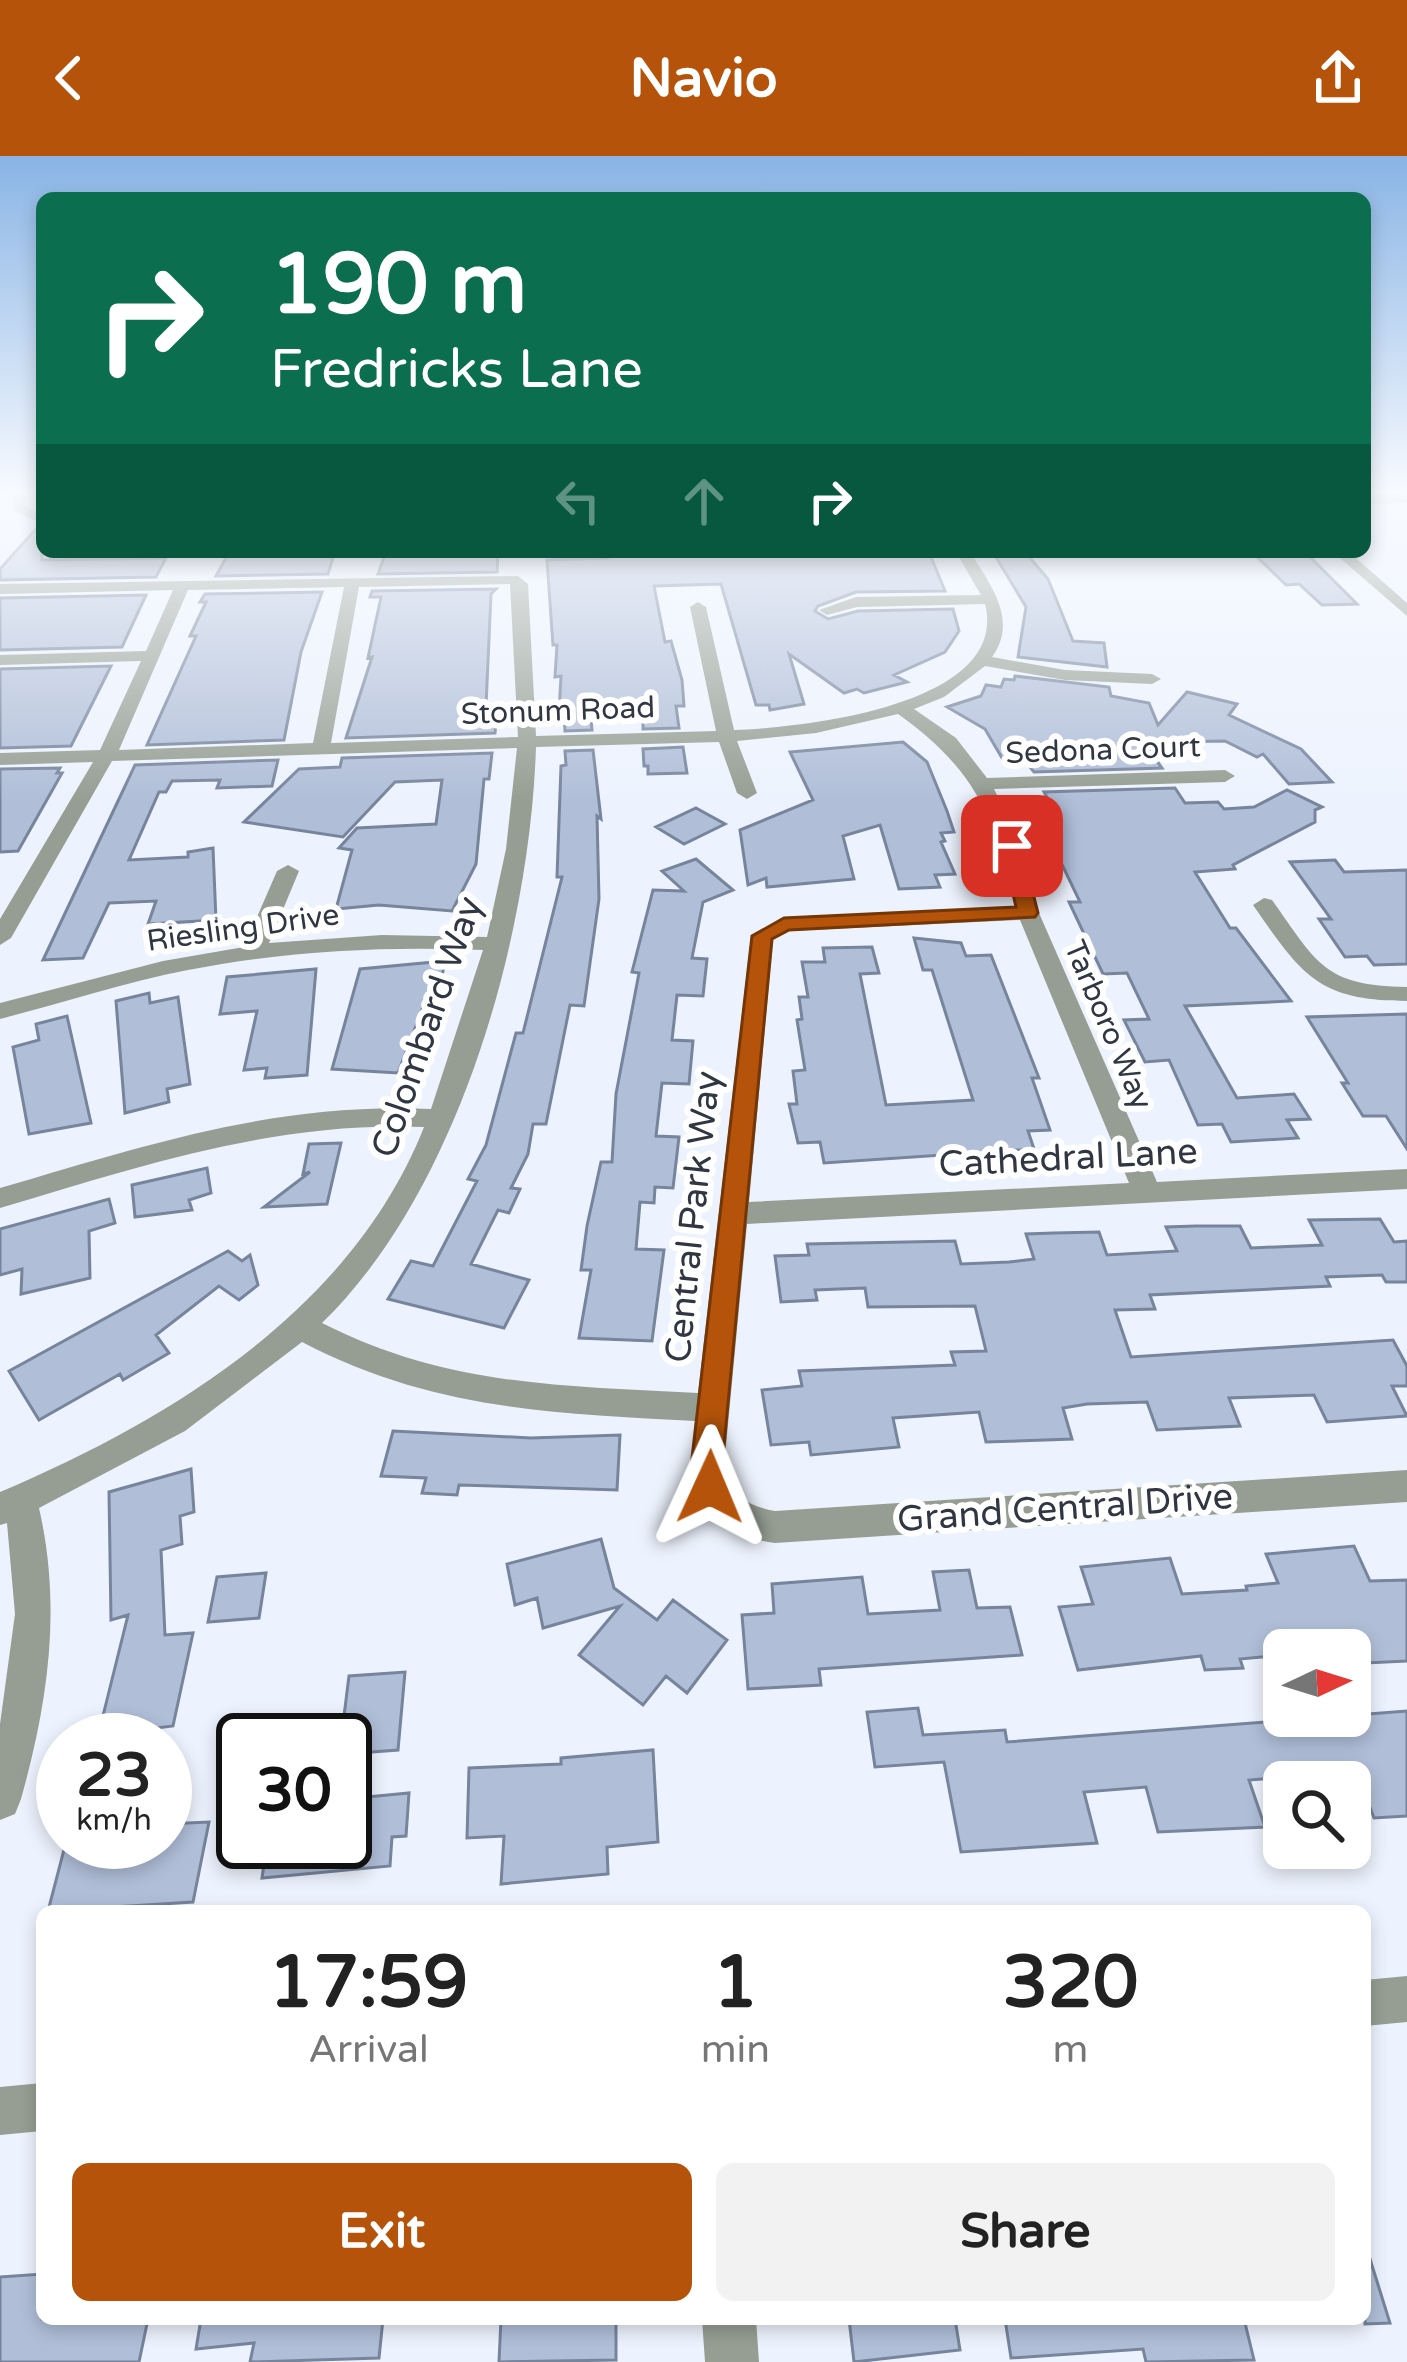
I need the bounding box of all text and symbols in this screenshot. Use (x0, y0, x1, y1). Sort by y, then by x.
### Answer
icon: back (36, 45, 102, 111)
icon: share (1305, 45, 1371, 111)
text: Navio (629, 46, 778, 111)
text: 190 m (270, 235, 527, 336)
icon: right (72, 240, 228, 396)
text: Fredricks Lane (270, 337, 643, 402)
icon: left (545, 468, 611, 534)
icon: ahead (671, 468, 737, 534)
icon: right (797, 468, 863, 534)
street label: Stonum Road (460, 689, 656, 733)
street label: Sedona Court (1005, 728, 1201, 772)
pin (961, 795, 1063, 897)
icon: arrive (979, 813, 1045, 879)
street label: Colombard Way (362, 891, 492, 1163)
street label: Riesling Drive (144, 896, 342, 960)
street label: Tarboro Way (1056, 935, 1160, 1115)
street label: Central Park Way (656, 1069, 730, 1365)
street label: Cathedral Lane (937, 1130, 1199, 1186)
position arrow (647, 1424, 773, 1550)
street label: Grand Central Drive (896, 1475, 1234, 1541)
north arrow (1263, 1629, 1371, 1737)
map controls (1263, 1629, 1371, 1869)
speed limit sign: 30 (216, 1713, 372, 1869)
text: 23 (76, 1740, 152, 1812)
button: search (1263, 1761, 1371, 1869)
text: km/h (76, 1802, 152, 1839)
text: 17:59 (269, 1940, 468, 2027)
text: 1 (713, 1940, 758, 2027)
text: 320 (1003, 1940, 1138, 2027)
text: Arrival (308, 2026, 429, 2073)
text: min (701, 2026, 770, 2073)
text: m (1053, 2026, 1088, 2073)
button: Exit (72, 2163, 692, 2301)
button: Share (716, 2163, 1335, 2301)

